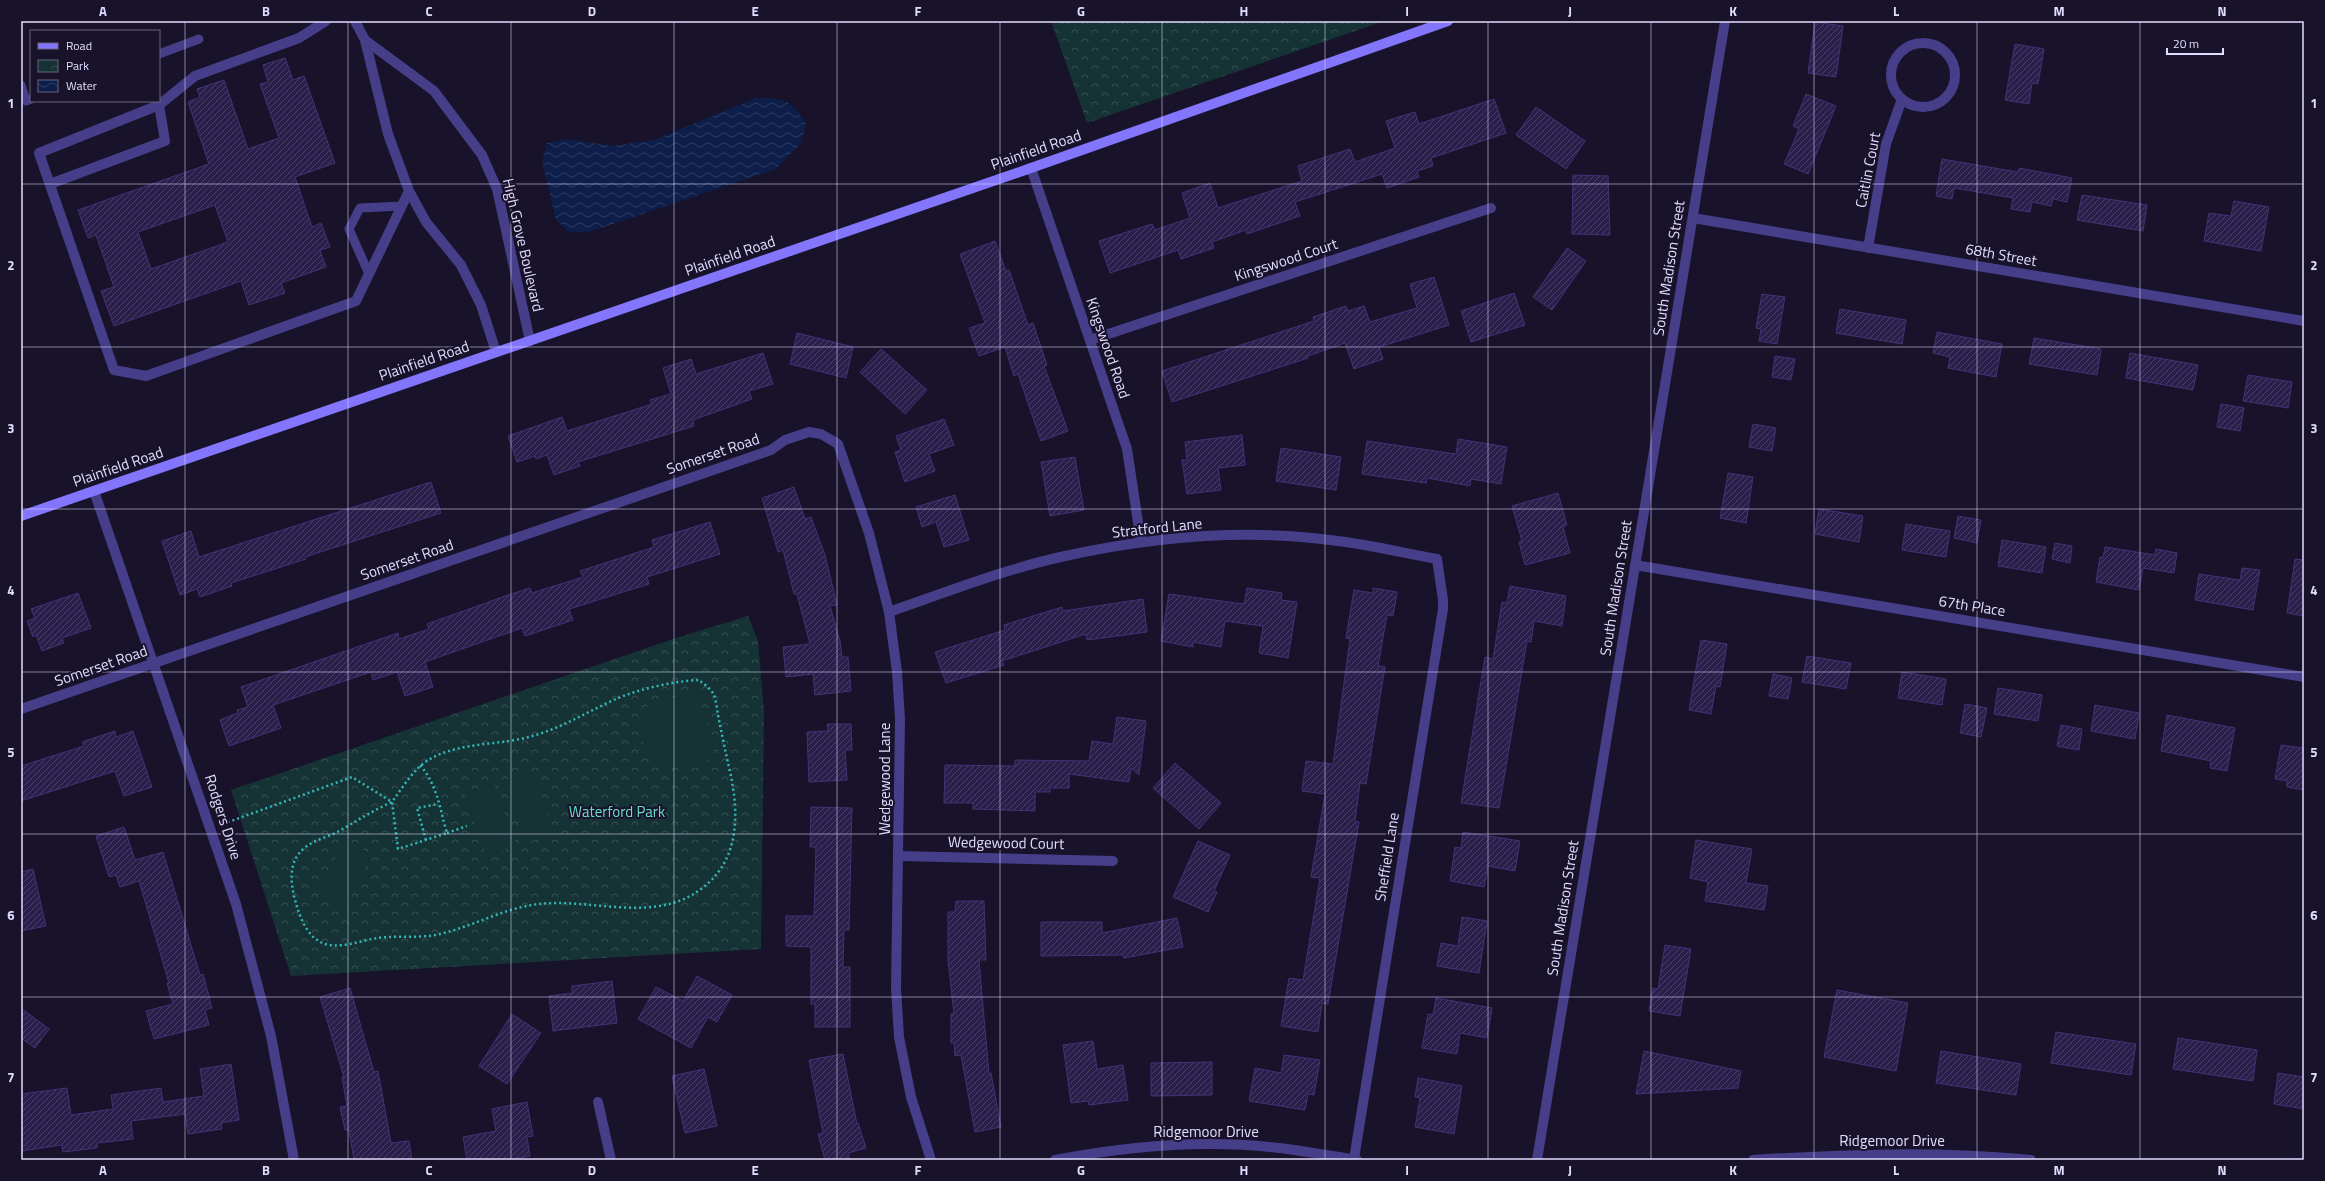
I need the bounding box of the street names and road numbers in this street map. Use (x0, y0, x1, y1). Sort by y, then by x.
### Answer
street label: Plainfield Road (988, 123, 1084, 176)
street label: Caitlin Court (1849, 129, 1886, 210)
street label: High Grove Boulevard (497, 176, 550, 314)
street label: South Madison Street (1646, 198, 1691, 337)
street label: Plainfield Road (682, 229, 778, 282)
street label: Kingswood Court (1231, 232, 1341, 287)
street label: 68th Street (1964, 237, 2039, 272)
street label: Kingswood Road (1080, 294, 1137, 401)
street label: Plainfield Road (376, 334, 472, 387)
street label: Somerset Road (663, 427, 762, 480)
street label: Plainfield Road (70, 440, 166, 493)
street label: Stratford Lane (1111, 511, 1203, 544)
street label: South Madison Street (1593, 518, 1638, 657)
street label: Somerset Road (357, 533, 456, 586)
street label: 67th Place (1937, 589, 2007, 622)
street label: Somerset Road (51, 639, 150, 692)
street label: Wedgewood Lane (873, 723, 896, 835)
street label: Rodgers Drive (199, 771, 248, 862)
street label: Sheffield Lane (1368, 811, 1405, 903)
street label: Wedgewood Court (948, 830, 1065, 855)
street label: South Madison Street (1540, 838, 1585, 977)
street label: Ridgemoor Drive (1153, 1120, 1259, 1143)
street label: Ridgemoor Drive (1839, 1129, 1945, 1152)

